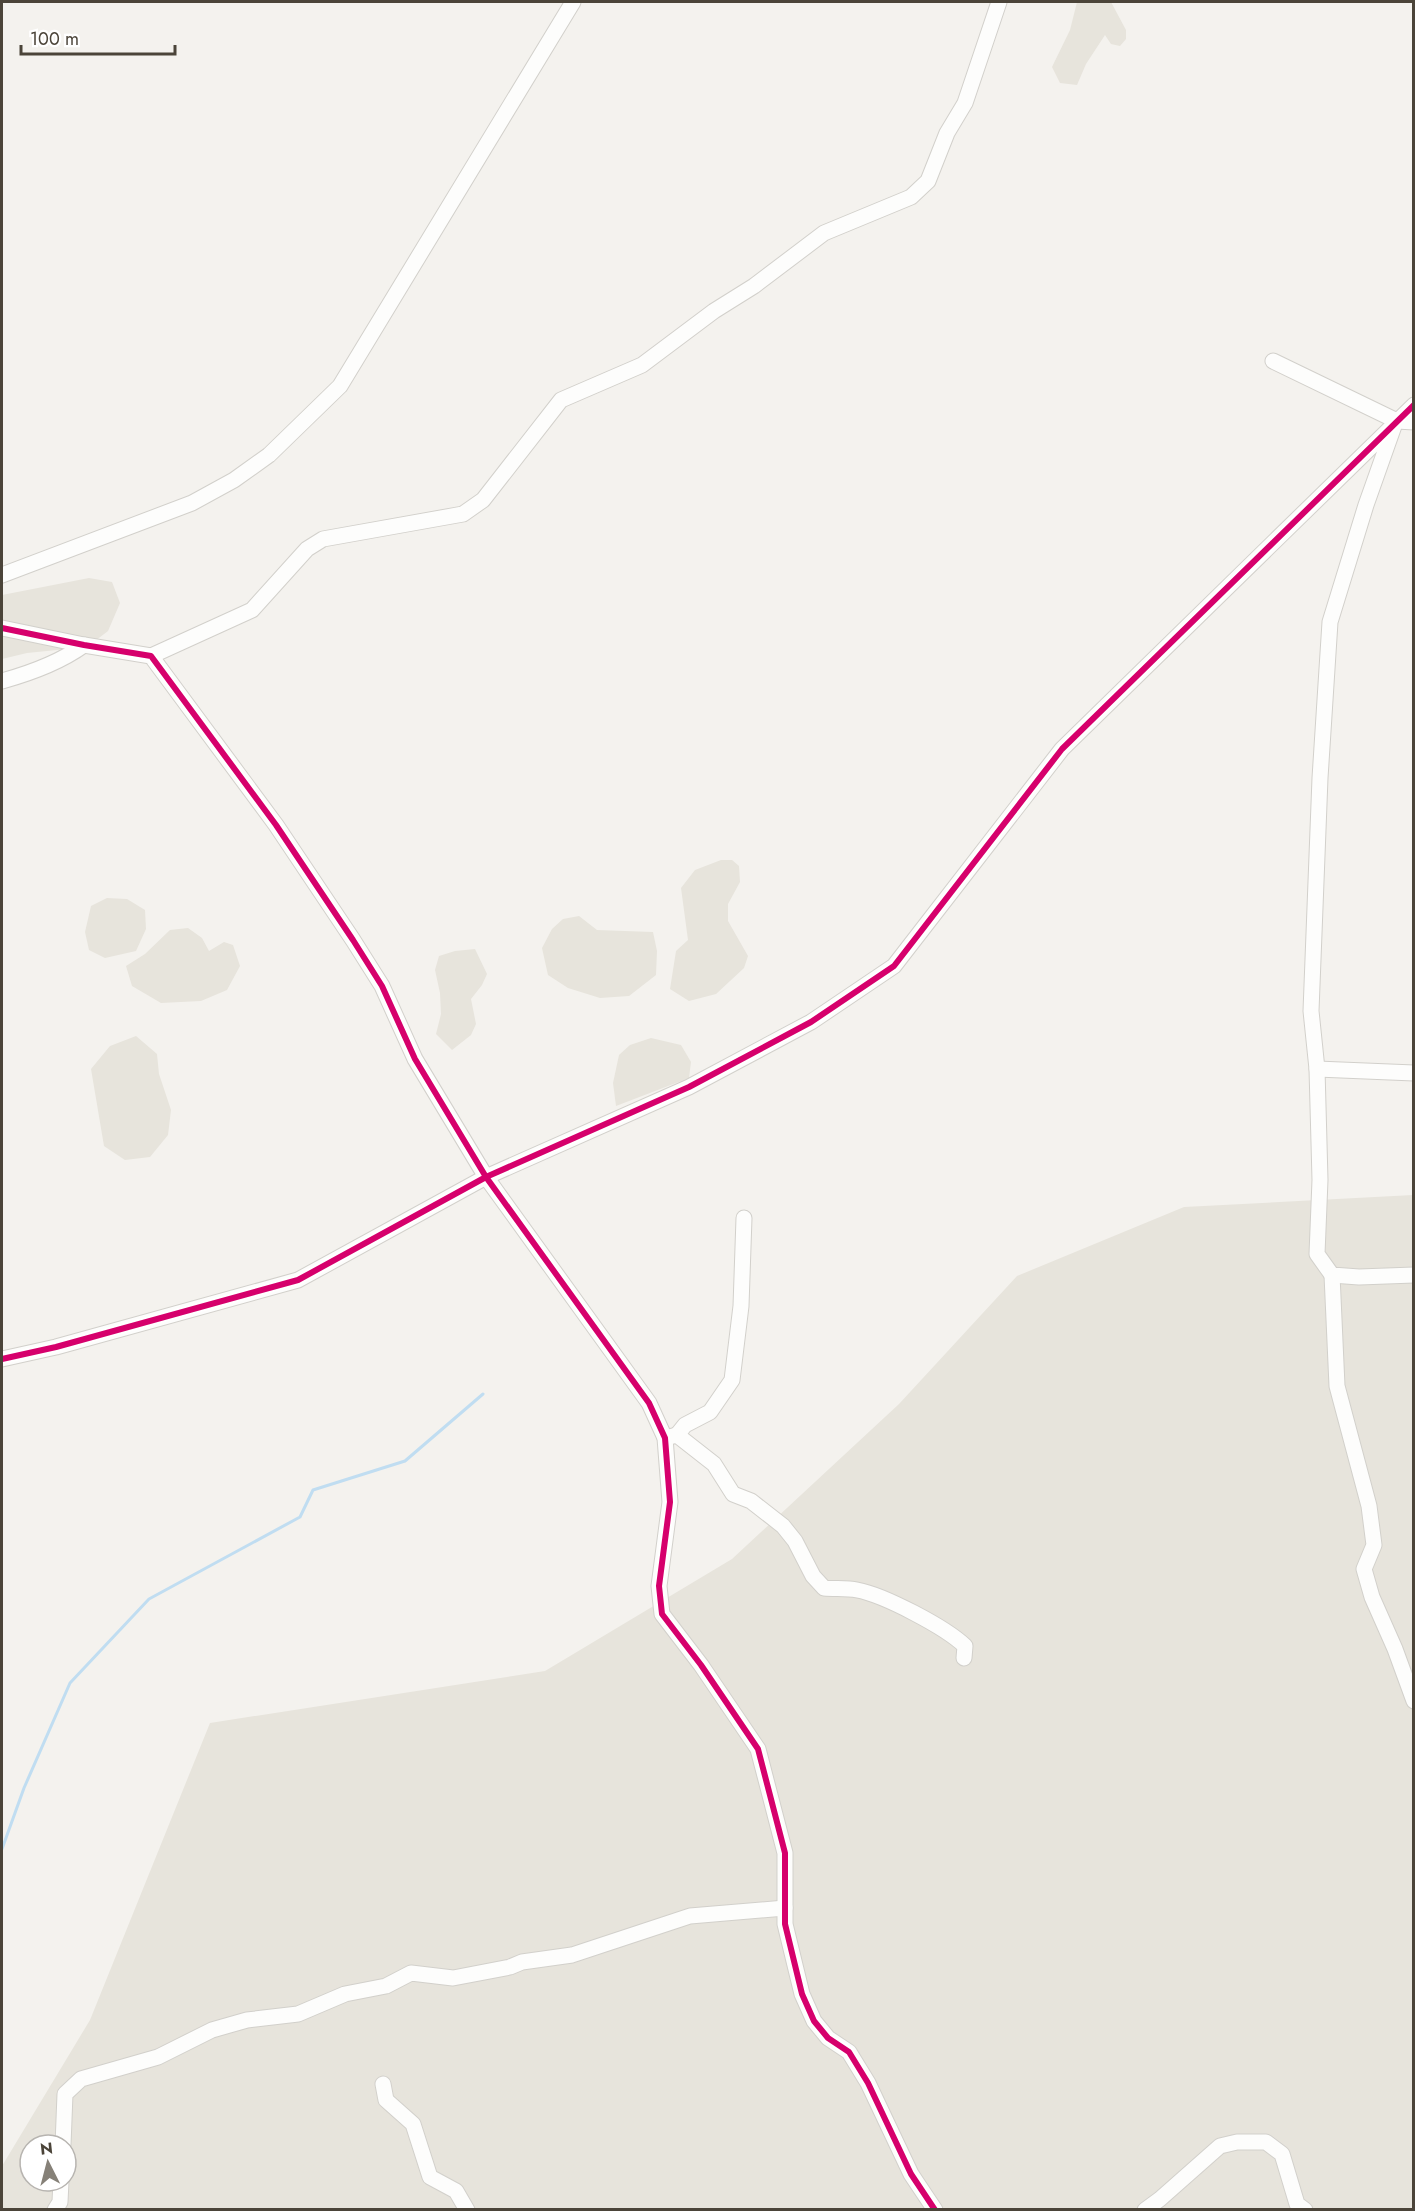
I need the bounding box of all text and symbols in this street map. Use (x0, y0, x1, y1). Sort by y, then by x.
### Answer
scale bar (21, 18, 176, 56)
text: 100 m (30, 26, 79, 52)
north arrow (18, 2133, 78, 2193)
text: N (39, 2136, 54, 2161)

